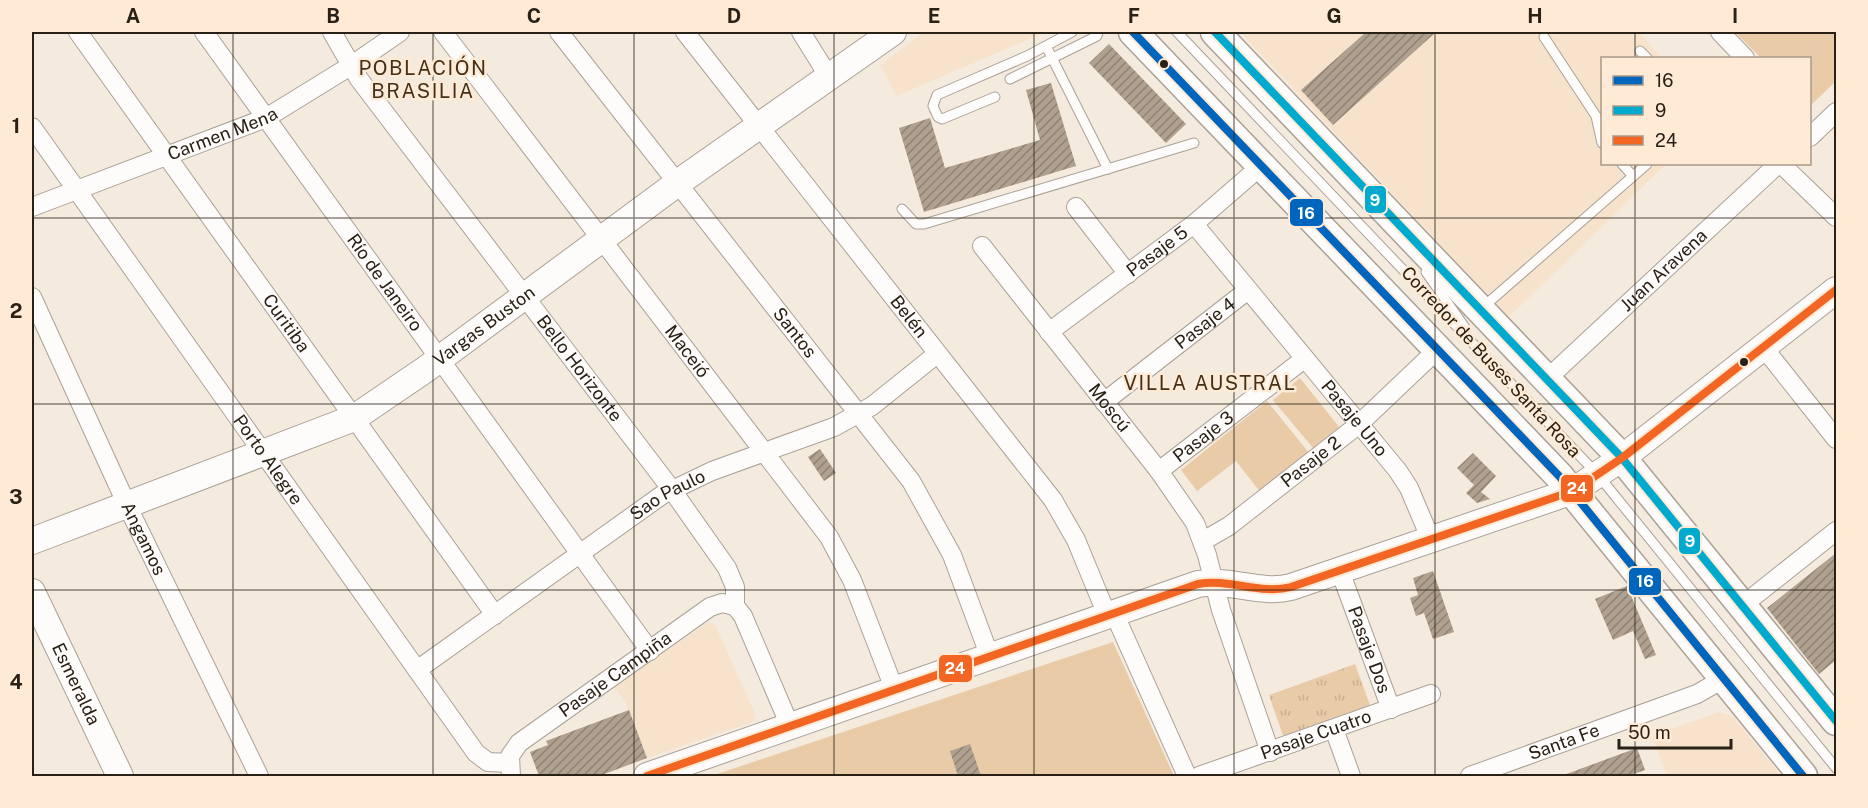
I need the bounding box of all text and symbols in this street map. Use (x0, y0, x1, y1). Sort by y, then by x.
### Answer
text: A (126, 4, 140, 28)
text: B (326, 4, 340, 28)
text: C (527, 4, 541, 28)
text: D (727, 4, 741, 28)
text: E (928, 4, 940, 28)
text: F (1128, 4, 1140, 28)
text: G (1326, 4, 1342, 28)
text: H (1527, 4, 1543, 28)
text: I (1732, 4, 1738, 28)
district label: POBLACIÓN BRASILIA (358, 55, 488, 103)
legend (1601, 57, 1811, 165)
unlabelled marker (1158, 58, 1170, 70)
text: 16 (1655, 70, 1674, 91)
text: 9 (1655, 100, 1666, 121)
street label: Carmen Mena (164, 102, 281, 164)
text: 1 (12, 114, 20, 138)
text: 24 (1655, 130, 1677, 151)
line badge: 9 (1364, 185, 1387, 214)
text: 9 (1370, 191, 1380, 210)
line badge: 16 (1289, 198, 1324, 227)
text: 16 (1297, 204, 1315, 223)
street label: Pasaje 5 (1122, 221, 1192, 281)
street label: Juan Aravena (1616, 225, 1711, 315)
street label: Río de Janeiro (343, 230, 427, 335)
street label: Corredor de Buses Santa Rosa (1397, 262, 1585, 462)
street label: Vargas Buston (429, 281, 539, 370)
street label: Curitiba (259, 290, 315, 356)
street label: Belén (886, 291, 932, 342)
street label: Pasaje 4 (1170, 293, 1239, 353)
text: 2 (10, 299, 22, 323)
street label: Santos (769, 303, 821, 362)
street label: Bello Horizonte (533, 311, 627, 425)
street label: Maceió (661, 321, 714, 381)
unlabelled marker (1738, 356, 1750, 368)
district label: VILLA AUSTRAL (1124, 371, 1296, 395)
street label: Pasaje Uno (1317, 376, 1392, 460)
street label: Moscú (1084, 379, 1135, 436)
street label: Pasaje 3 (1169, 406, 1237, 466)
street label: Porto Alegre (229, 410, 308, 509)
street label: Pasaje 2 (1276, 432, 1345, 491)
street label: Sao Paulo (626, 465, 708, 525)
line badge: 24 (1560, 474, 1594, 503)
text: 24 (1567, 479, 1588, 498)
text: 3 (9, 485, 23, 509)
street label: Angamos (117, 498, 171, 578)
line badge: 9 (1678, 527, 1701, 555)
text: 9 (1685, 532, 1695, 551)
line badge: 16 (1628, 567, 1662, 596)
text: 16 (1636, 572, 1654, 591)
street label: Pasaje Dos (1344, 603, 1395, 696)
street label: Pasaje Campiña (555, 627, 675, 721)
street label: Esmeralda (48, 639, 105, 728)
line badge: 24 (938, 654, 973, 683)
text: 24 (945, 659, 966, 678)
text: 4 (9, 670, 23, 694)
street label: Pasaje Cuatro (1258, 705, 1374, 763)
scale bar (1619, 712, 1732, 750)
street label: Santa Fe (1526, 719, 1602, 764)
text: 50 m (1628, 722, 1671, 743)

